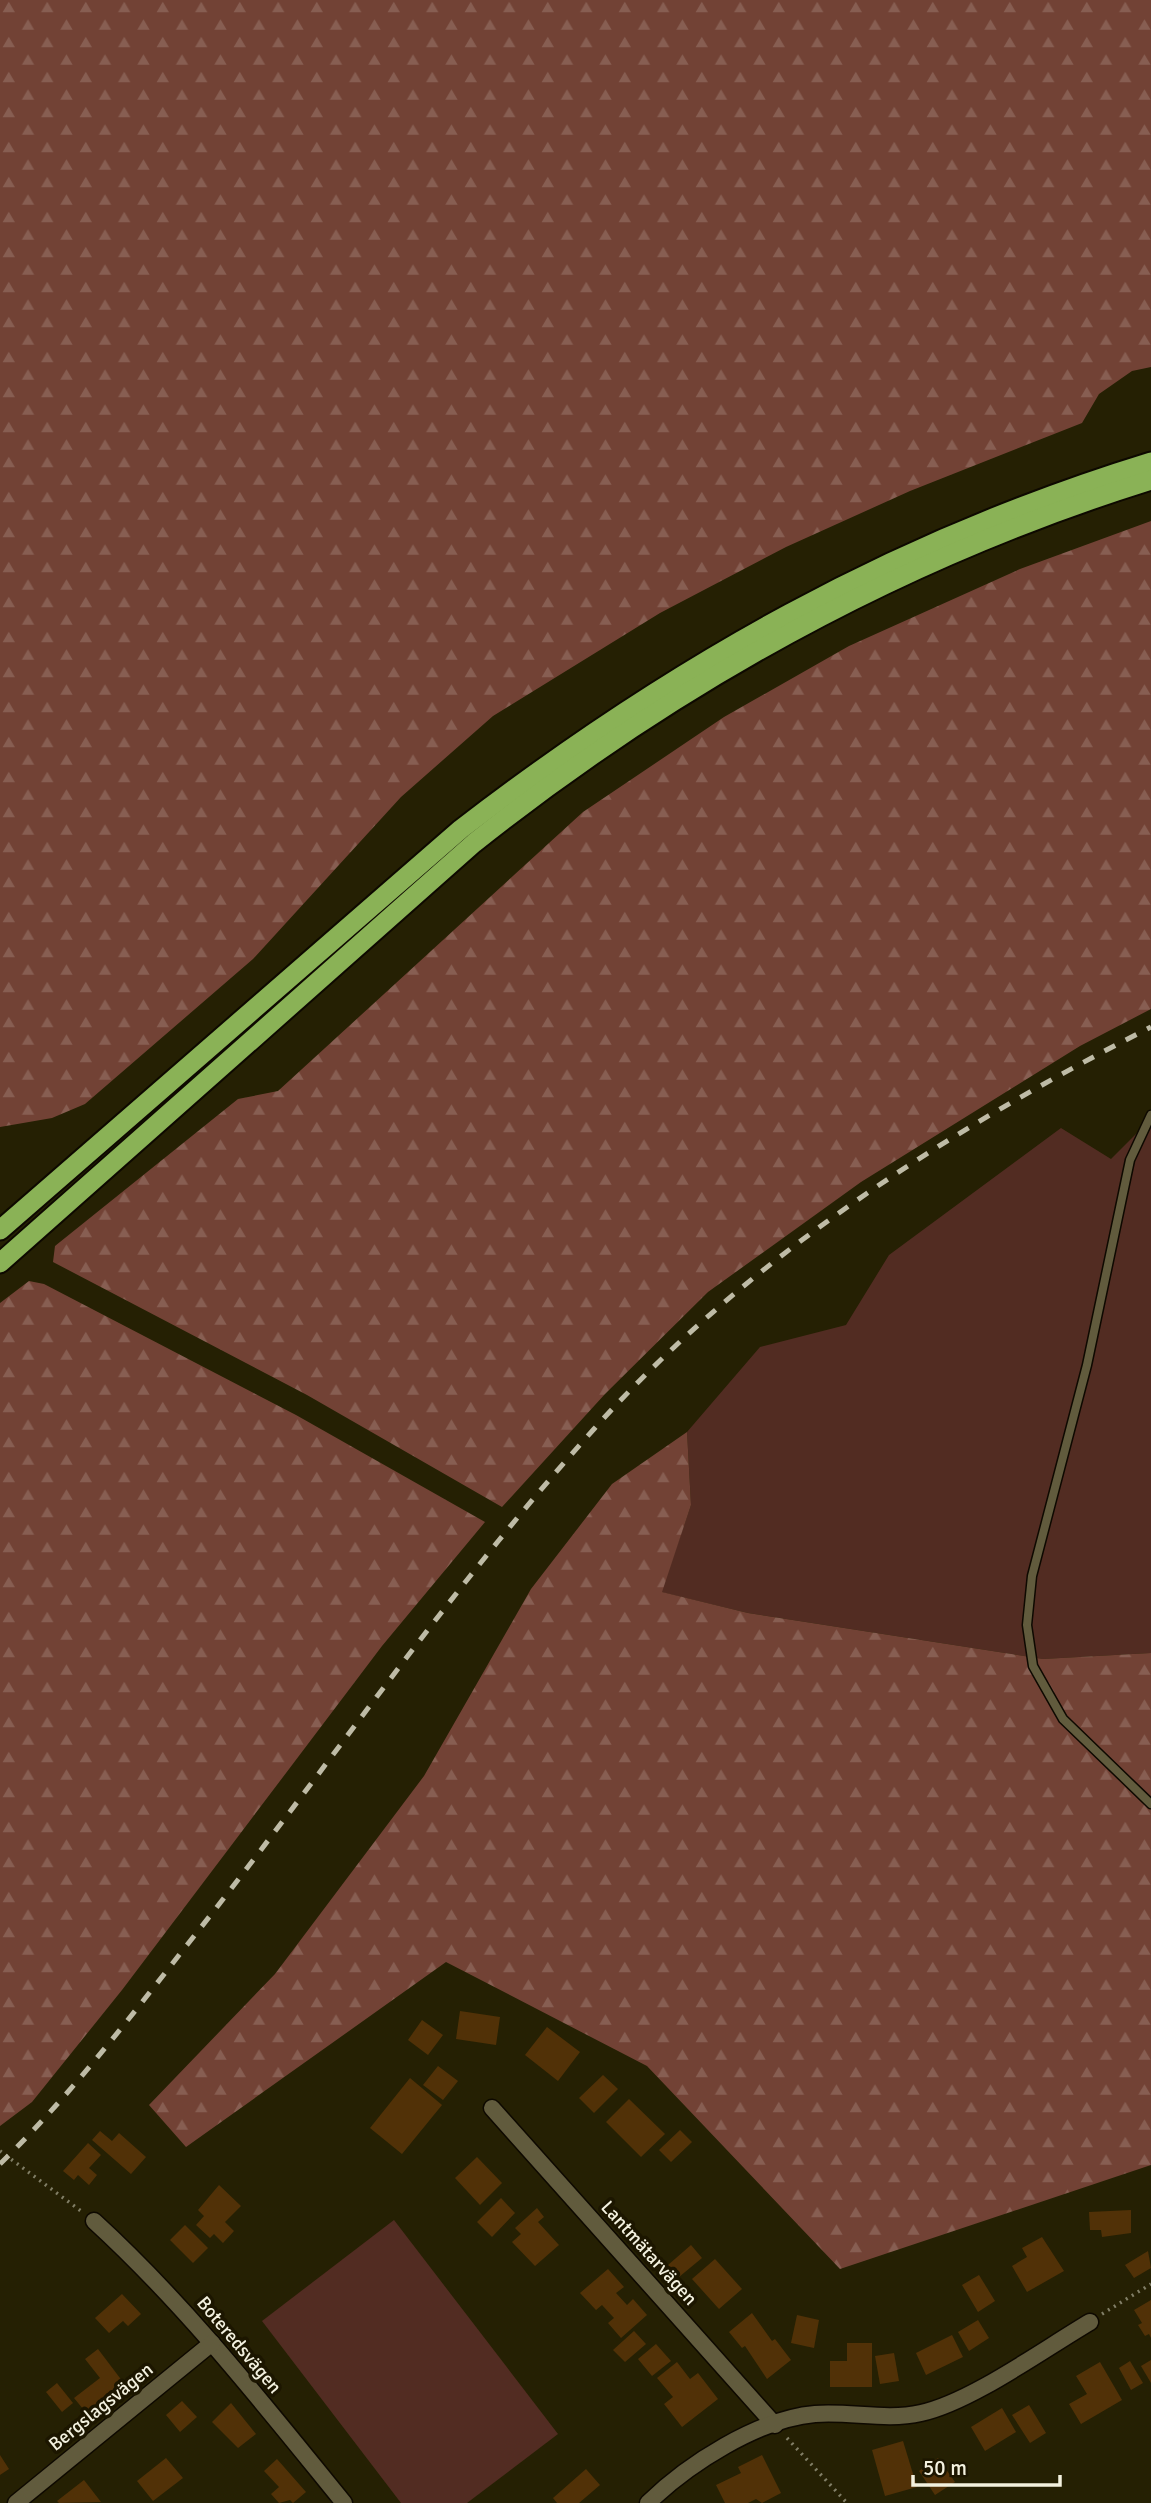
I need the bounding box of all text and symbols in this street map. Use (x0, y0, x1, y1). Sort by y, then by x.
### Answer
street label: Lantmätarvägen (596, 2196, 702, 2310)
street label: Boteredsvägen (191, 2291, 287, 2399)
street label: Bergslagsvägen (44, 2357, 158, 2457)
scale bar (913, 2444, 1060, 2488)
text: 50 m (923, 2455, 967, 2481)

